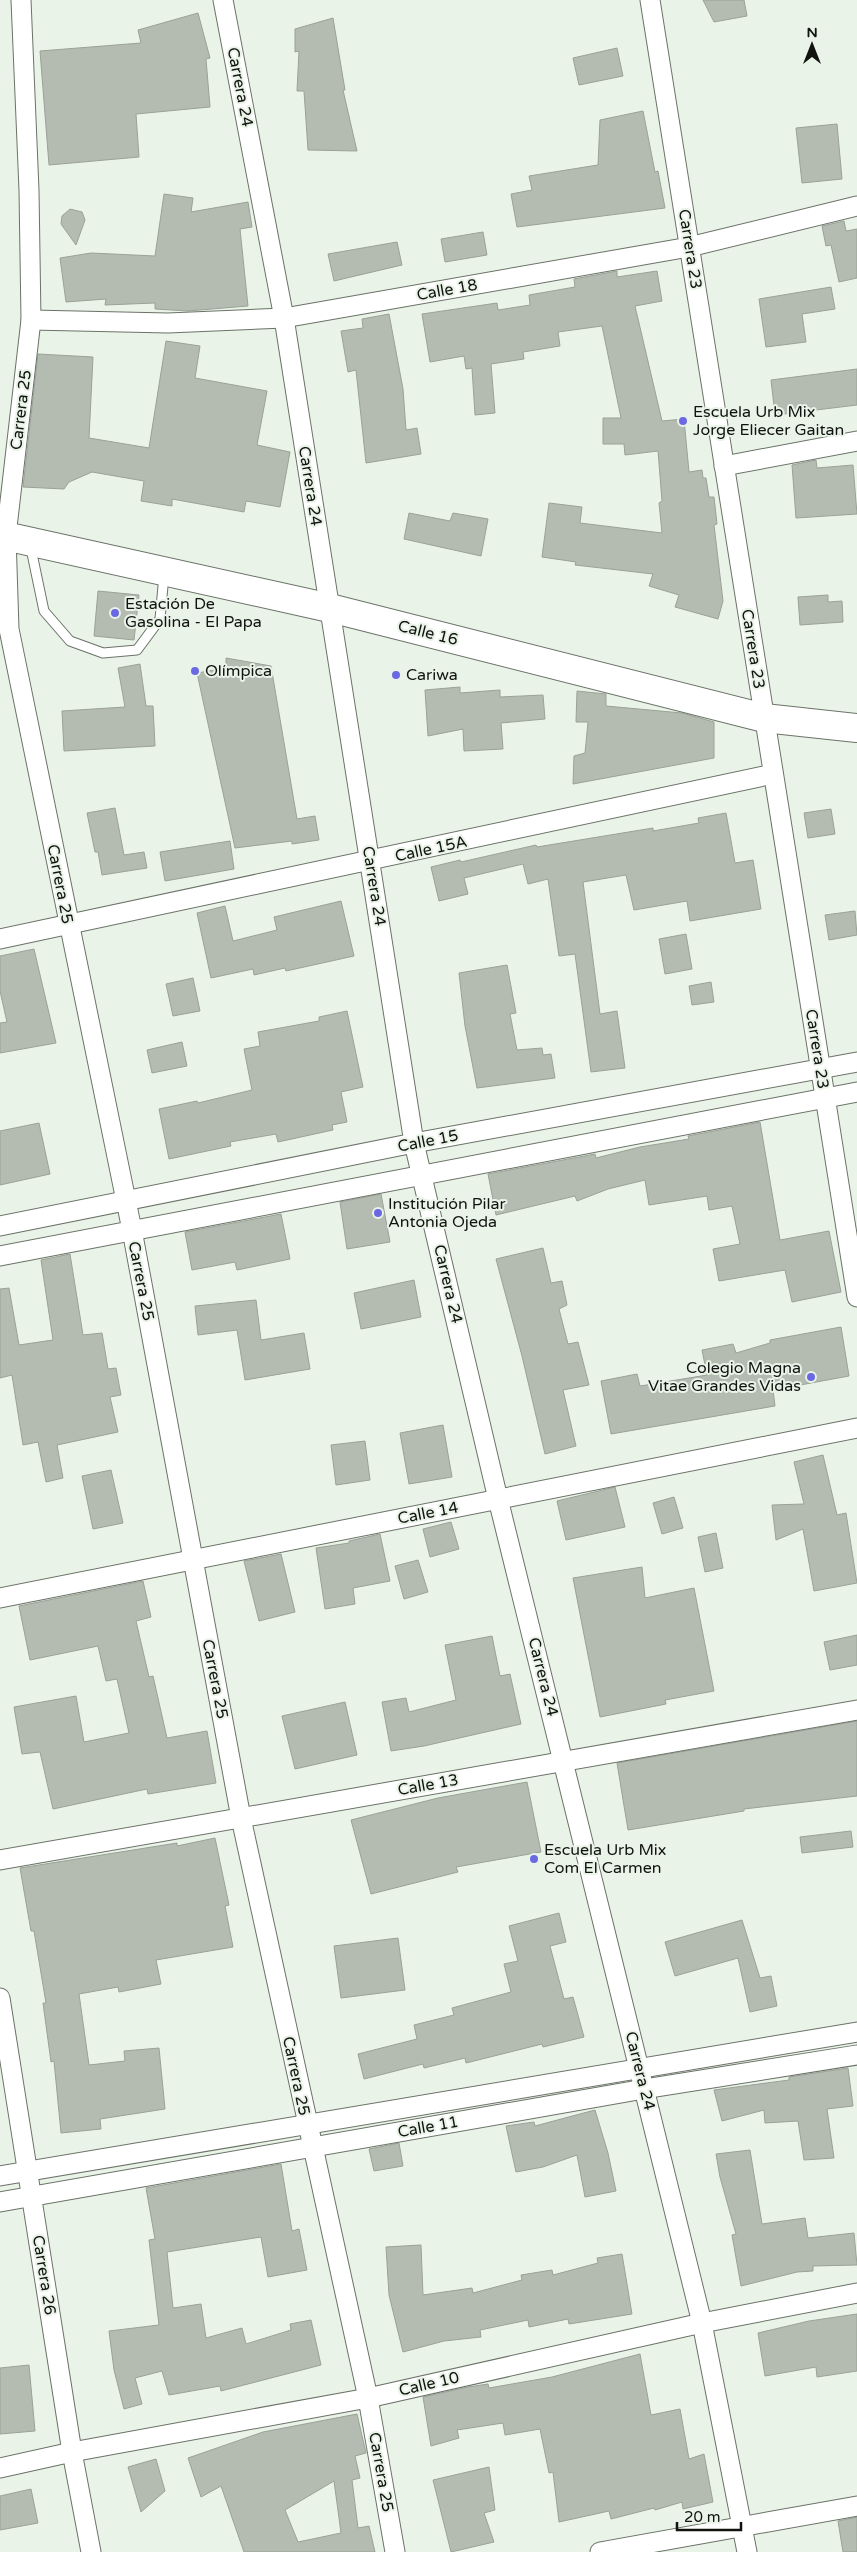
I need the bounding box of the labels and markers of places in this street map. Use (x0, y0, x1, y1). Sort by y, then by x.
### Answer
place label: Escuela Urb Mix Jorge Eliecer Gaitan (693, 402, 844, 440)
marker: Escuela Urb Mix Jorge Eliecer Gaitan (677, 415, 689, 427)
place label: Estación De Gasolina - El Papa (125, 594, 262, 632)
marker: Estación De Gasolina - El Papa (109, 607, 121, 619)
place label: Olímpica (205, 661, 272, 681)
marker: Olímpica (189, 665, 201, 677)
place label: Cariwa (406, 665, 458, 685)
marker: Cariwa (390, 669, 402, 681)
place label: Institución Pilar Antonia Ojeda (388, 1194, 506, 1232)
marker: Institución Pilar Antonia Ojeda (372, 1207, 384, 1219)
place label: Colegio Magna Vitae Grandes Vidas (648, 1358, 801, 1396)
marker: Colegio Magna Vitae Grandes Vidas (805, 1371, 817, 1383)
place label: Escuela Urb Mix Com El Carmen (544, 1840, 666, 1878)
marker: Escuela Urb Mix Com El Carmen (528, 1853, 540, 1865)

